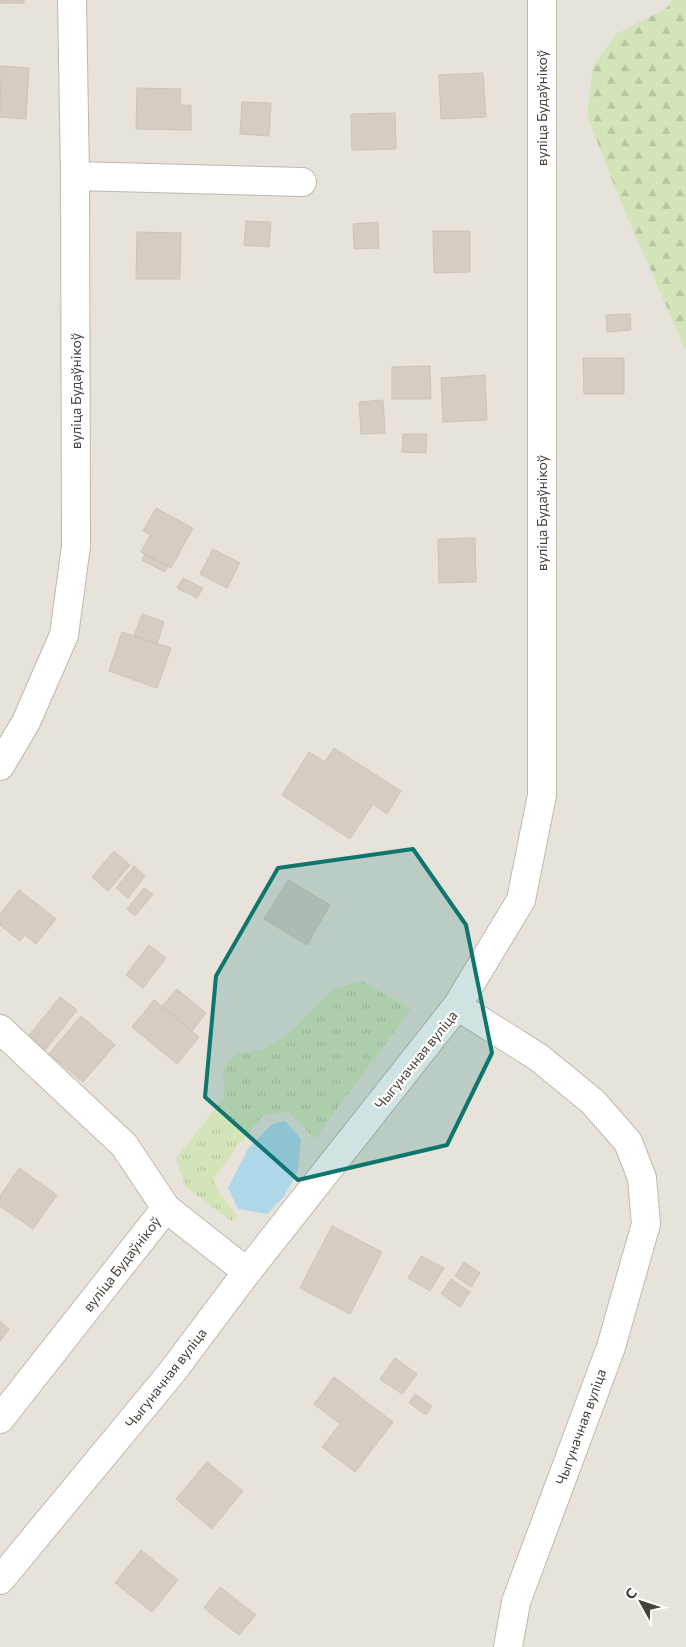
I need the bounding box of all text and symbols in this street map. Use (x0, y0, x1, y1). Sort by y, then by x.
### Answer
street label: вуліца Будаўнікоў (533, 50, 550, 166)
street label: вуліца Будаўнікоў (67, 333, 84, 449)
street label: вуліца Будаўнікоў (533, 455, 550, 571)
street label: Чыгуначная вуліца (371, 1007, 461, 1113)
street label: вуліца Будаўнікоў (79, 1213, 164, 1315)
street label: Чыгуначная вуліца (121, 1324, 210, 1431)
street label: Чыгуначная вуліца (552, 1367, 609, 1487)
north arrow (616, 1577, 666, 1627)
text: С (621, 1584, 640, 1602)

